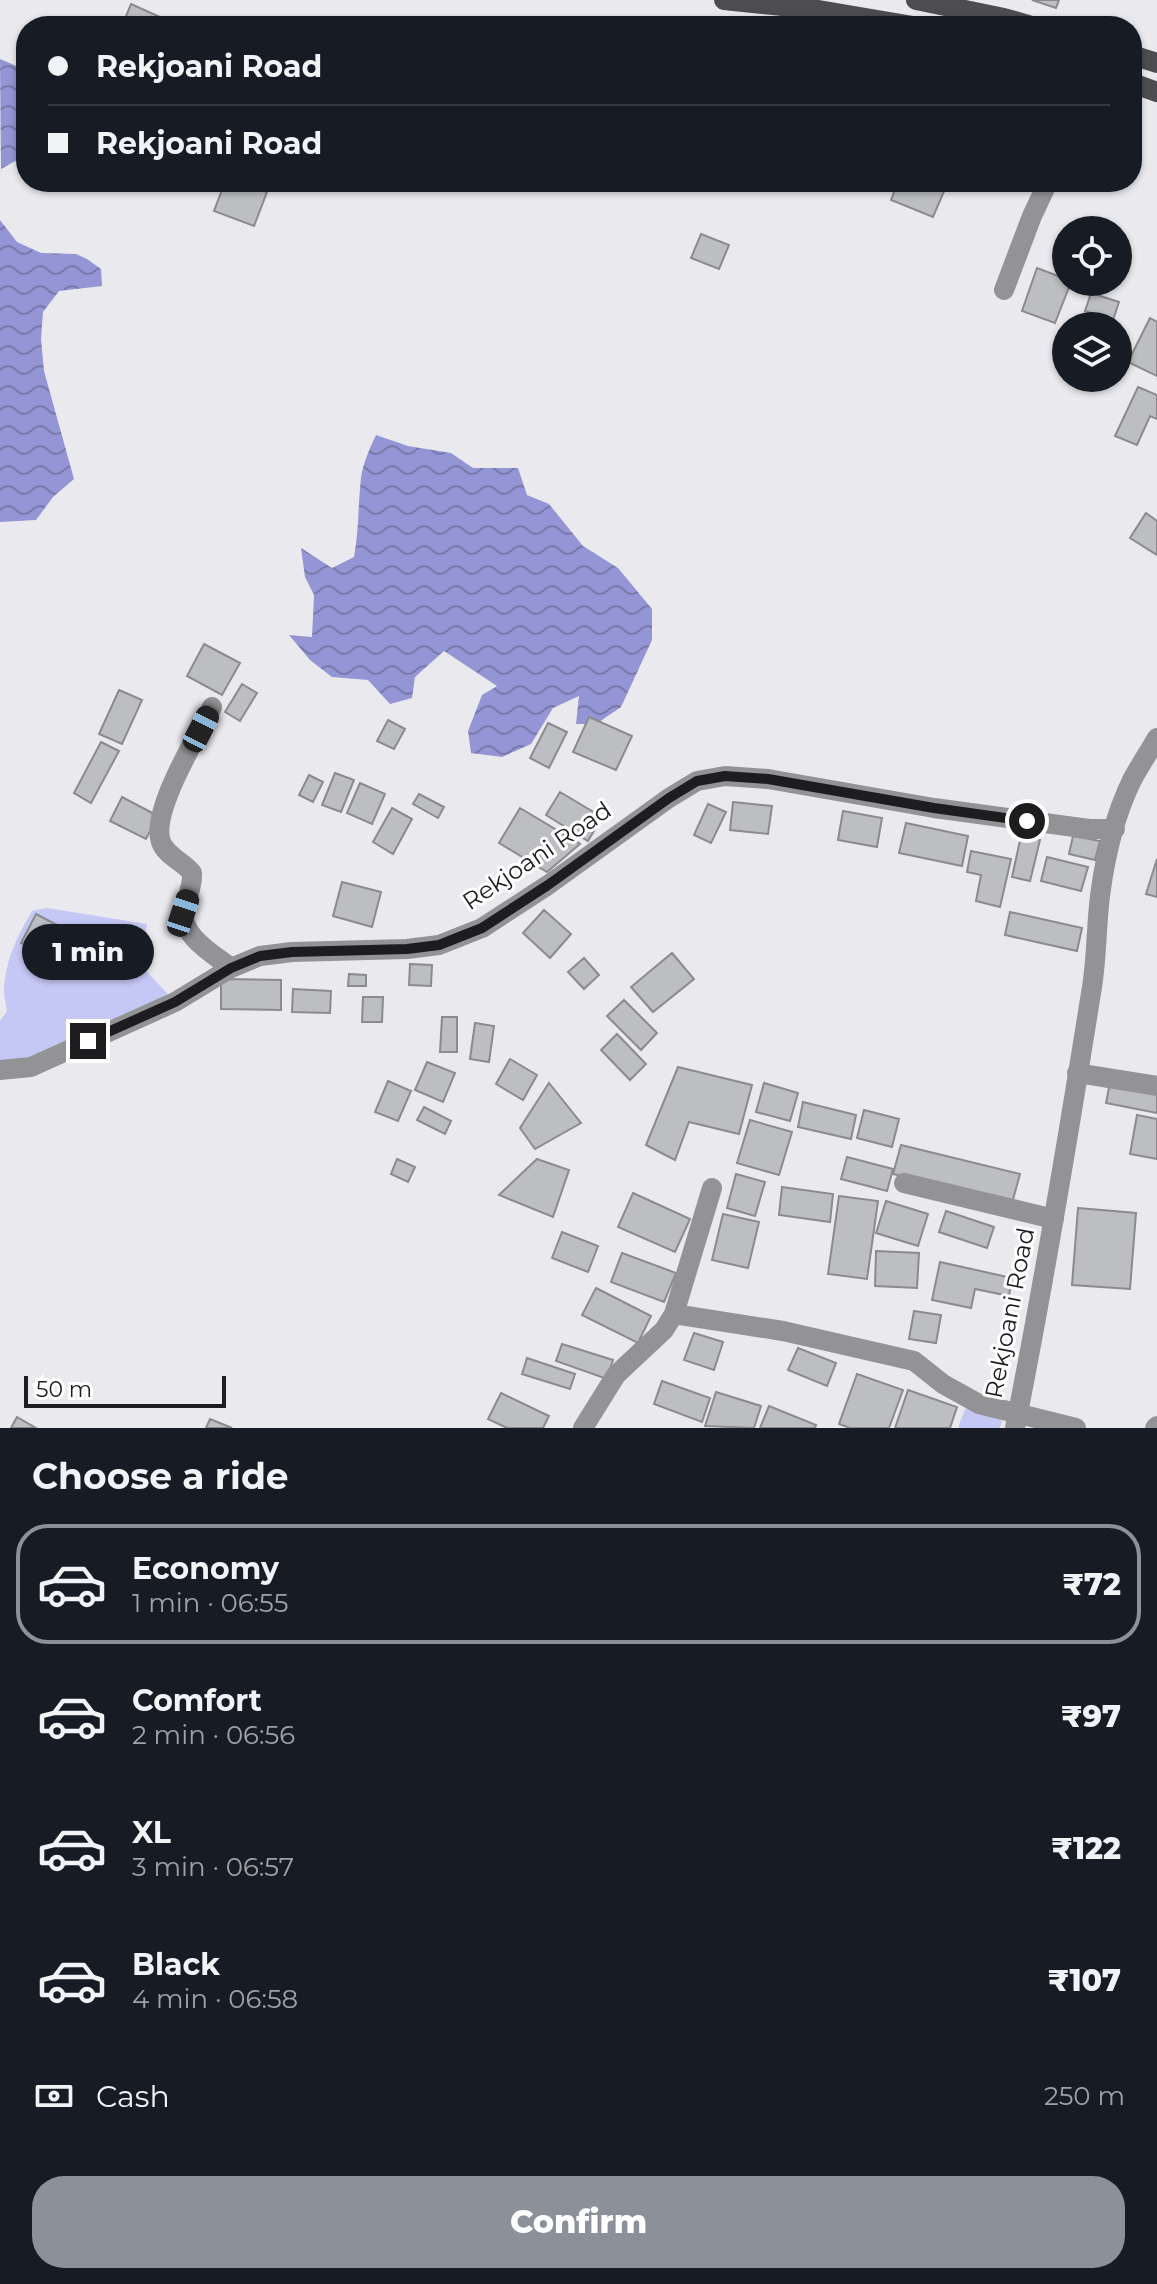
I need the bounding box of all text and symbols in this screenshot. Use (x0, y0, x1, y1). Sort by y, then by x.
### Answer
text: Rekjoani Road (96, 48, 322, 85)
text: Rekjoani Road (96, 125, 322, 162)
map controls (1052, 216, 1132, 392)
button: locate (1052, 216, 1132, 296)
button: layers (1052, 312, 1132, 392)
car (179, 702, 223, 756)
street label: Rekjoani Road (457, 795, 617, 916)
route start (1009, 803, 1045, 839)
car (164, 886, 202, 940)
callout: 1 min (22, 925, 154, 981)
text: 1 min (52, 936, 124, 968)
route end (70, 1023, 106, 1059)
street label: Rekjoani Road (979, 1225, 1040, 1401)
scale bar (24, 1372, 226, 1408)
text: 50 m (36, 1376, 92, 1403)
text: Choose a ride (32, 1454, 289, 1498)
icon: car (36, 1548, 108, 1620)
text: Economy (132, 1550, 279, 1587)
text: ₹72 (1062, 1566, 1121, 1603)
text: 1 min · 06:55 (132, 1587, 288, 1619)
icon: car (36, 1680, 108, 1752)
text: Comfort (132, 1682, 262, 1719)
text: ₹97 (1061, 1698, 1121, 1735)
text: 2 min · 06:56 (132, 1719, 295, 1751)
icon: car (36, 1812, 108, 1884)
text: XL (132, 1814, 171, 1851)
text: ₹122 (1051, 1830, 1121, 1867)
text: 3 min · 06:57 (132, 1851, 294, 1883)
icon: car (36, 1944, 108, 2016)
text: Black (132, 1946, 220, 1983)
text: ₹107 (1048, 1962, 1121, 1999)
text: 4 min · 06:58 (132, 1983, 298, 2015)
icon: cash (32, 2074, 76, 2118)
text: Cash (96, 2078, 170, 2115)
text: 250 m (1044, 2080, 1125, 2112)
button: Confirm (32, 2176, 1125, 2268)

